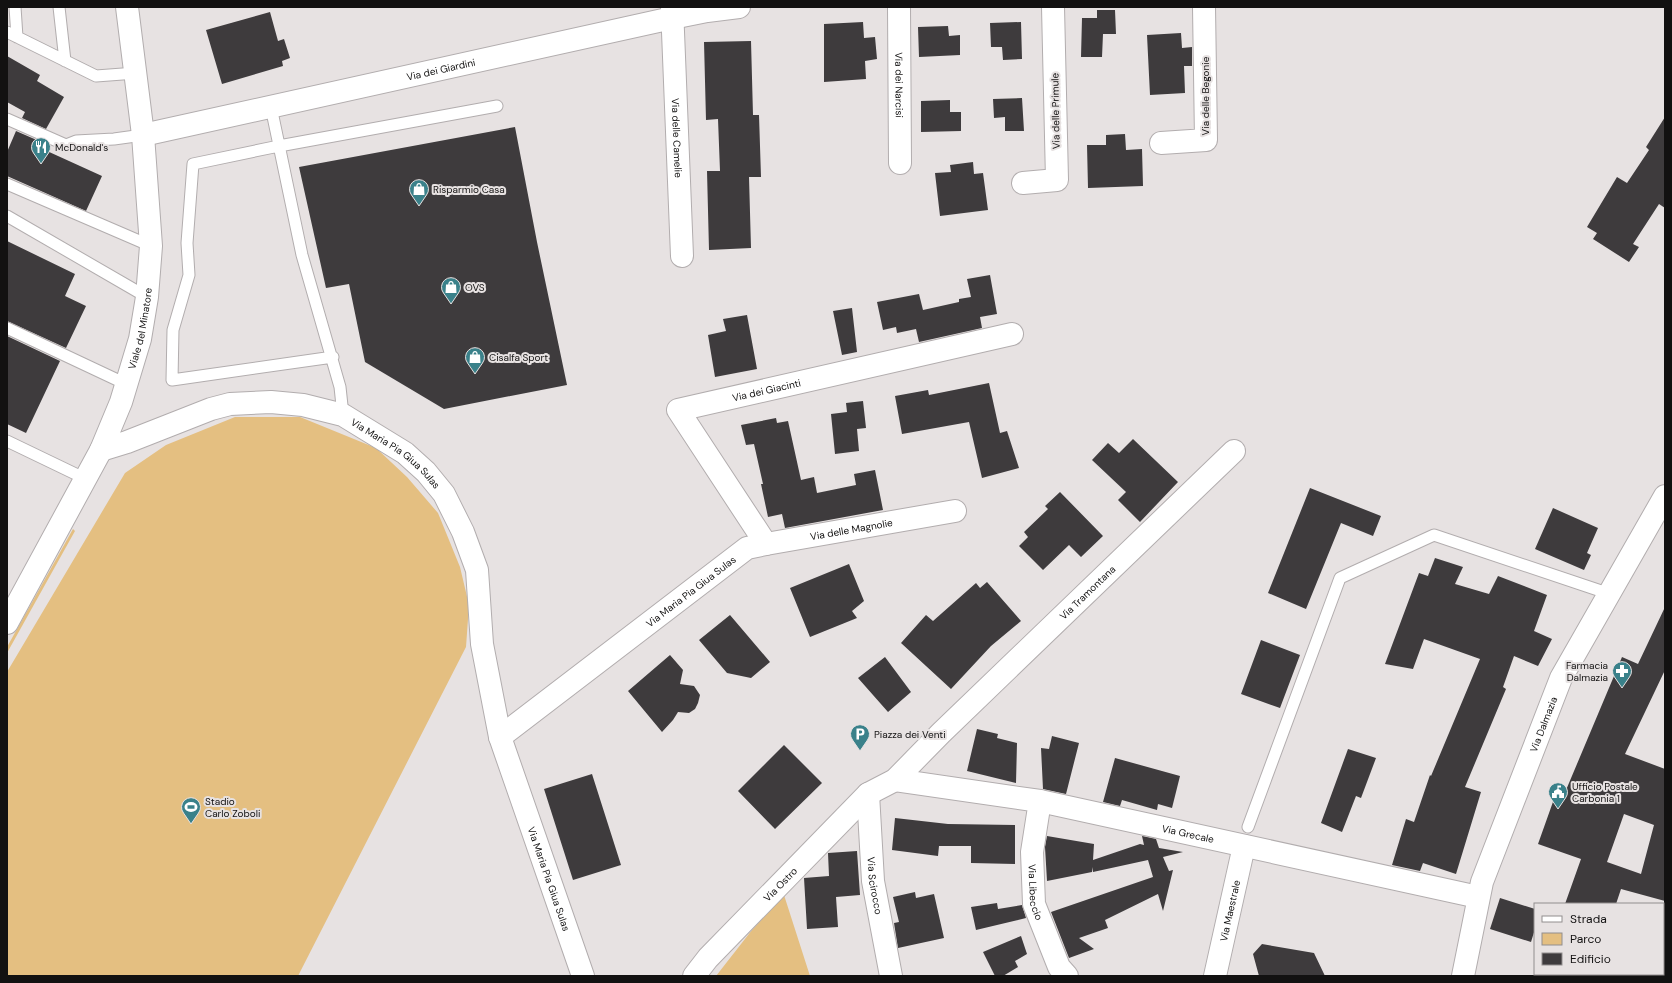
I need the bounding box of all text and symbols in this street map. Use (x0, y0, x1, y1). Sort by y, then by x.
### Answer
street label: Via dei Narcisi (892, 52, 906, 118)
street label: Via dei Giardini (405, 56, 477, 84)
street label: Via delle Begonie (1199, 56, 1212, 135)
street label: Via delle Primule (1048, 72, 1063, 149)
street label: Via delle Camelie (669, 98, 685, 178)
restaurant icon: McDonald's (30, 136, 52, 164)
place label: McDonald's (55, 141, 108, 154)
shop icon: Risparmio Casa (408, 178, 430, 206)
place label: Risparmio Casa (433, 183, 505, 196)
shop icon: OVS (440, 276, 462, 304)
place label: OVS (465, 281, 485, 294)
street label: Viale del Minatore (125, 287, 155, 371)
shop icon: Cisalfa Sport (464, 346, 486, 374)
place label: Cisalfa Sport (489, 351, 548, 364)
street label: Via dei Giacinti (731, 376, 802, 404)
street label: Via Maria Pia Giua Sulas (348, 415, 443, 491)
street label: Via delle Magnolie (809, 516, 894, 543)
street label: Via Maria Pia Giua Sulas (643, 553, 738, 630)
street label: Via Tramontana (1057, 563, 1118, 623)
place label: Farmacia Dalmazia (1566, 659, 1608, 684)
pharmacy icon: Farmacia Dalmazia (1611, 660, 1633, 688)
street label: Via Dalmazia (1527, 695, 1560, 754)
parking icon: Piazza dei Venti (849, 723, 871, 751)
place label: Piazza dei Venti (874, 728, 946, 741)
place label: Ufficio Postale Carbonia 1 (1572, 780, 1638, 805)
public building icon: Ufficio Postale Carbonia 1 (1547, 781, 1569, 809)
place label: Stadio Carlo Zoboli (205, 795, 260, 820)
sports icon: Stadio Carlo Zoboli (180, 796, 202, 824)
street label: Via Grecale (1161, 822, 1216, 846)
street label: Via Maria Pia Giua Sulas (525, 825, 573, 933)
street label: Via Scirocco (865, 857, 885, 916)
street label: Via Ostro (761, 864, 800, 904)
street label: Via Libeccio (1025, 864, 1046, 922)
street label: Via Maestrale (1217, 878, 1243, 943)
legend (1534, 903, 1664, 975)
text: Strada (1570, 911, 1607, 927)
text: Parco (1570, 931, 1601, 947)
text: Edificio (1570, 951, 1611, 967)

